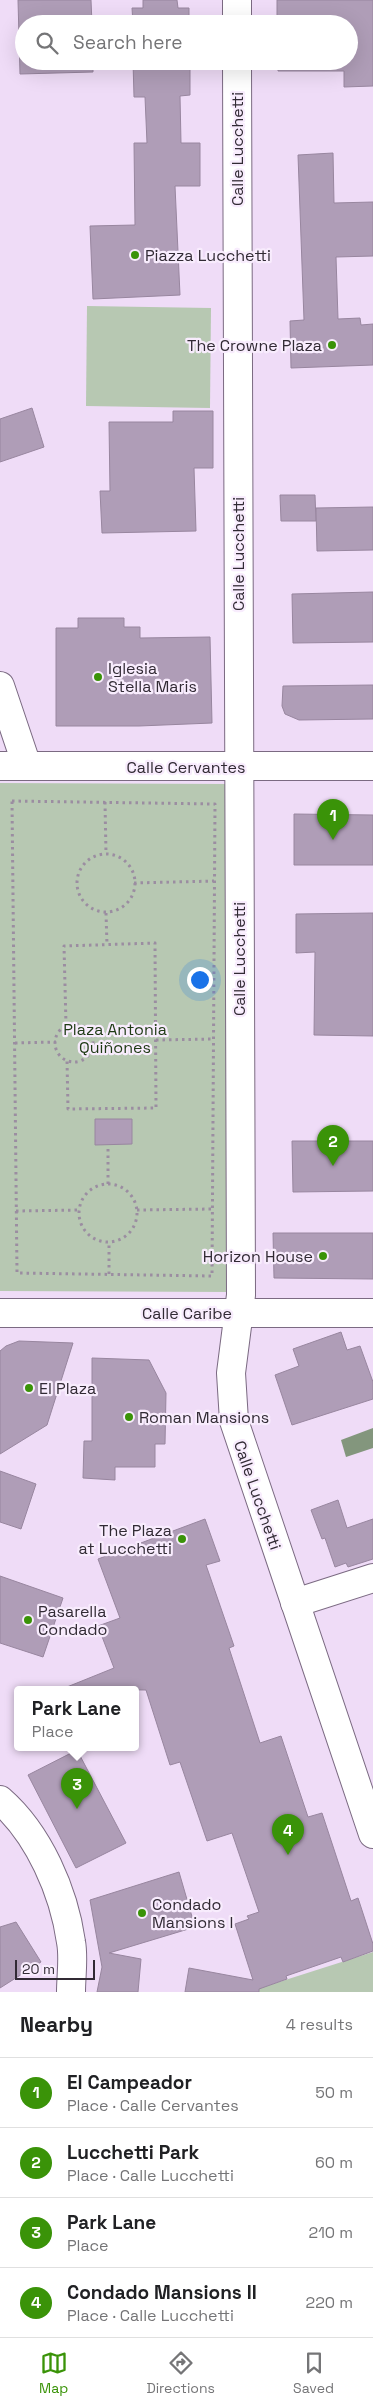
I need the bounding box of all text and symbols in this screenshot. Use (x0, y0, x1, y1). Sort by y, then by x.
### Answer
search box (15, 15, 358, 70)
icon: search (33, 29, 61, 57)
text: Search here (73, 30, 183, 55)
street label: Calle Lucchetti (227, 92, 248, 206)
place label: Piazza Lucchetti (145, 245, 271, 266)
marker: Piazza Lucchetti (129, 249, 141, 261)
place label: The Crowne Plaza (187, 335, 322, 356)
marker: The Crowne Plaza (326, 339, 338, 351)
street label: Calle Lucchetti (228, 497, 249, 611)
place label: Iglesia Stella Maris (108, 658, 197, 697)
marker: Iglesia Stella Maris (92, 671, 104, 683)
street label: Calle Cervantes (127, 757, 245, 778)
pin: 1 (317, 799, 349, 840)
street label: Calle Lucchetti (229, 902, 250, 1016)
your location (187, 967, 213, 993)
park label: Plaza Antonia Quiñones (63, 1019, 167, 1058)
pin: 2 (317, 1125, 349, 1166)
place label: Horizon House (203, 1246, 313, 1267)
marker: Horizon House (317, 1250, 329, 1262)
street label: Calle Caribe (142, 1303, 232, 1324)
place label: El Plaza (39, 1378, 96, 1399)
marker: El Plaza (23, 1382, 35, 1394)
place label: Roman Mansions (139, 1407, 269, 1428)
marker: Roman Mansions (123, 1411, 135, 1423)
street label: Calle Lucchetti (229, 1438, 286, 1553)
place label: The Plaza at Lucchetti (79, 1520, 172, 1559)
marker: The Plaza at Lucchetti (176, 1533, 188, 1545)
place label: Pasarella Condado (38, 1601, 107, 1640)
marker: Pasarella Condado (22, 1614, 34, 1626)
popup (14, 1686, 139, 1751)
text: Park Lane (32, 1696, 121, 1721)
text: Place (32, 1721, 73, 1742)
pin: 3 (61, 1768, 93, 1809)
pin: 4 (272, 1814, 304, 1855)
place label: Condado Mansions I (152, 1894, 233, 1933)
marker: Condado Mansions I (136, 1907, 148, 1919)
scale bar (15, 1957, 95, 1980)
text: 20 m (22, 1960, 55, 1978)
text: Nearby (20, 2011, 93, 2038)
text: 4 results (286, 2014, 353, 2035)
text: El Campeador (67, 2070, 192, 2095)
text: 1 (32, 2082, 40, 2103)
text: 50 m (315, 2082, 353, 2103)
text: Place · Calle Cervantes (67, 2095, 239, 2116)
text: Lucchetti Park (67, 2140, 199, 2165)
text: 2 (31, 2152, 41, 2173)
text: 60 m (315, 2152, 353, 2173)
text: Place · Calle Lucchetti (67, 2165, 234, 2186)
text: Park Lane (67, 2210, 156, 2235)
text: 3 (31, 2222, 41, 2243)
text: 210 m (309, 2222, 353, 2243)
text: Place (67, 2235, 109, 2256)
text: Condado Mansions II (67, 2280, 257, 2305)
text: 4 (31, 2292, 41, 2313)
text: 220 m (306, 2292, 353, 2313)
text: Place · Calle Lucchetti (67, 2305, 234, 2326)
tab: Map (39, 2349, 68, 2397)
tab: Directions (146, 2349, 215, 2397)
tab: Saved (293, 2349, 334, 2397)

